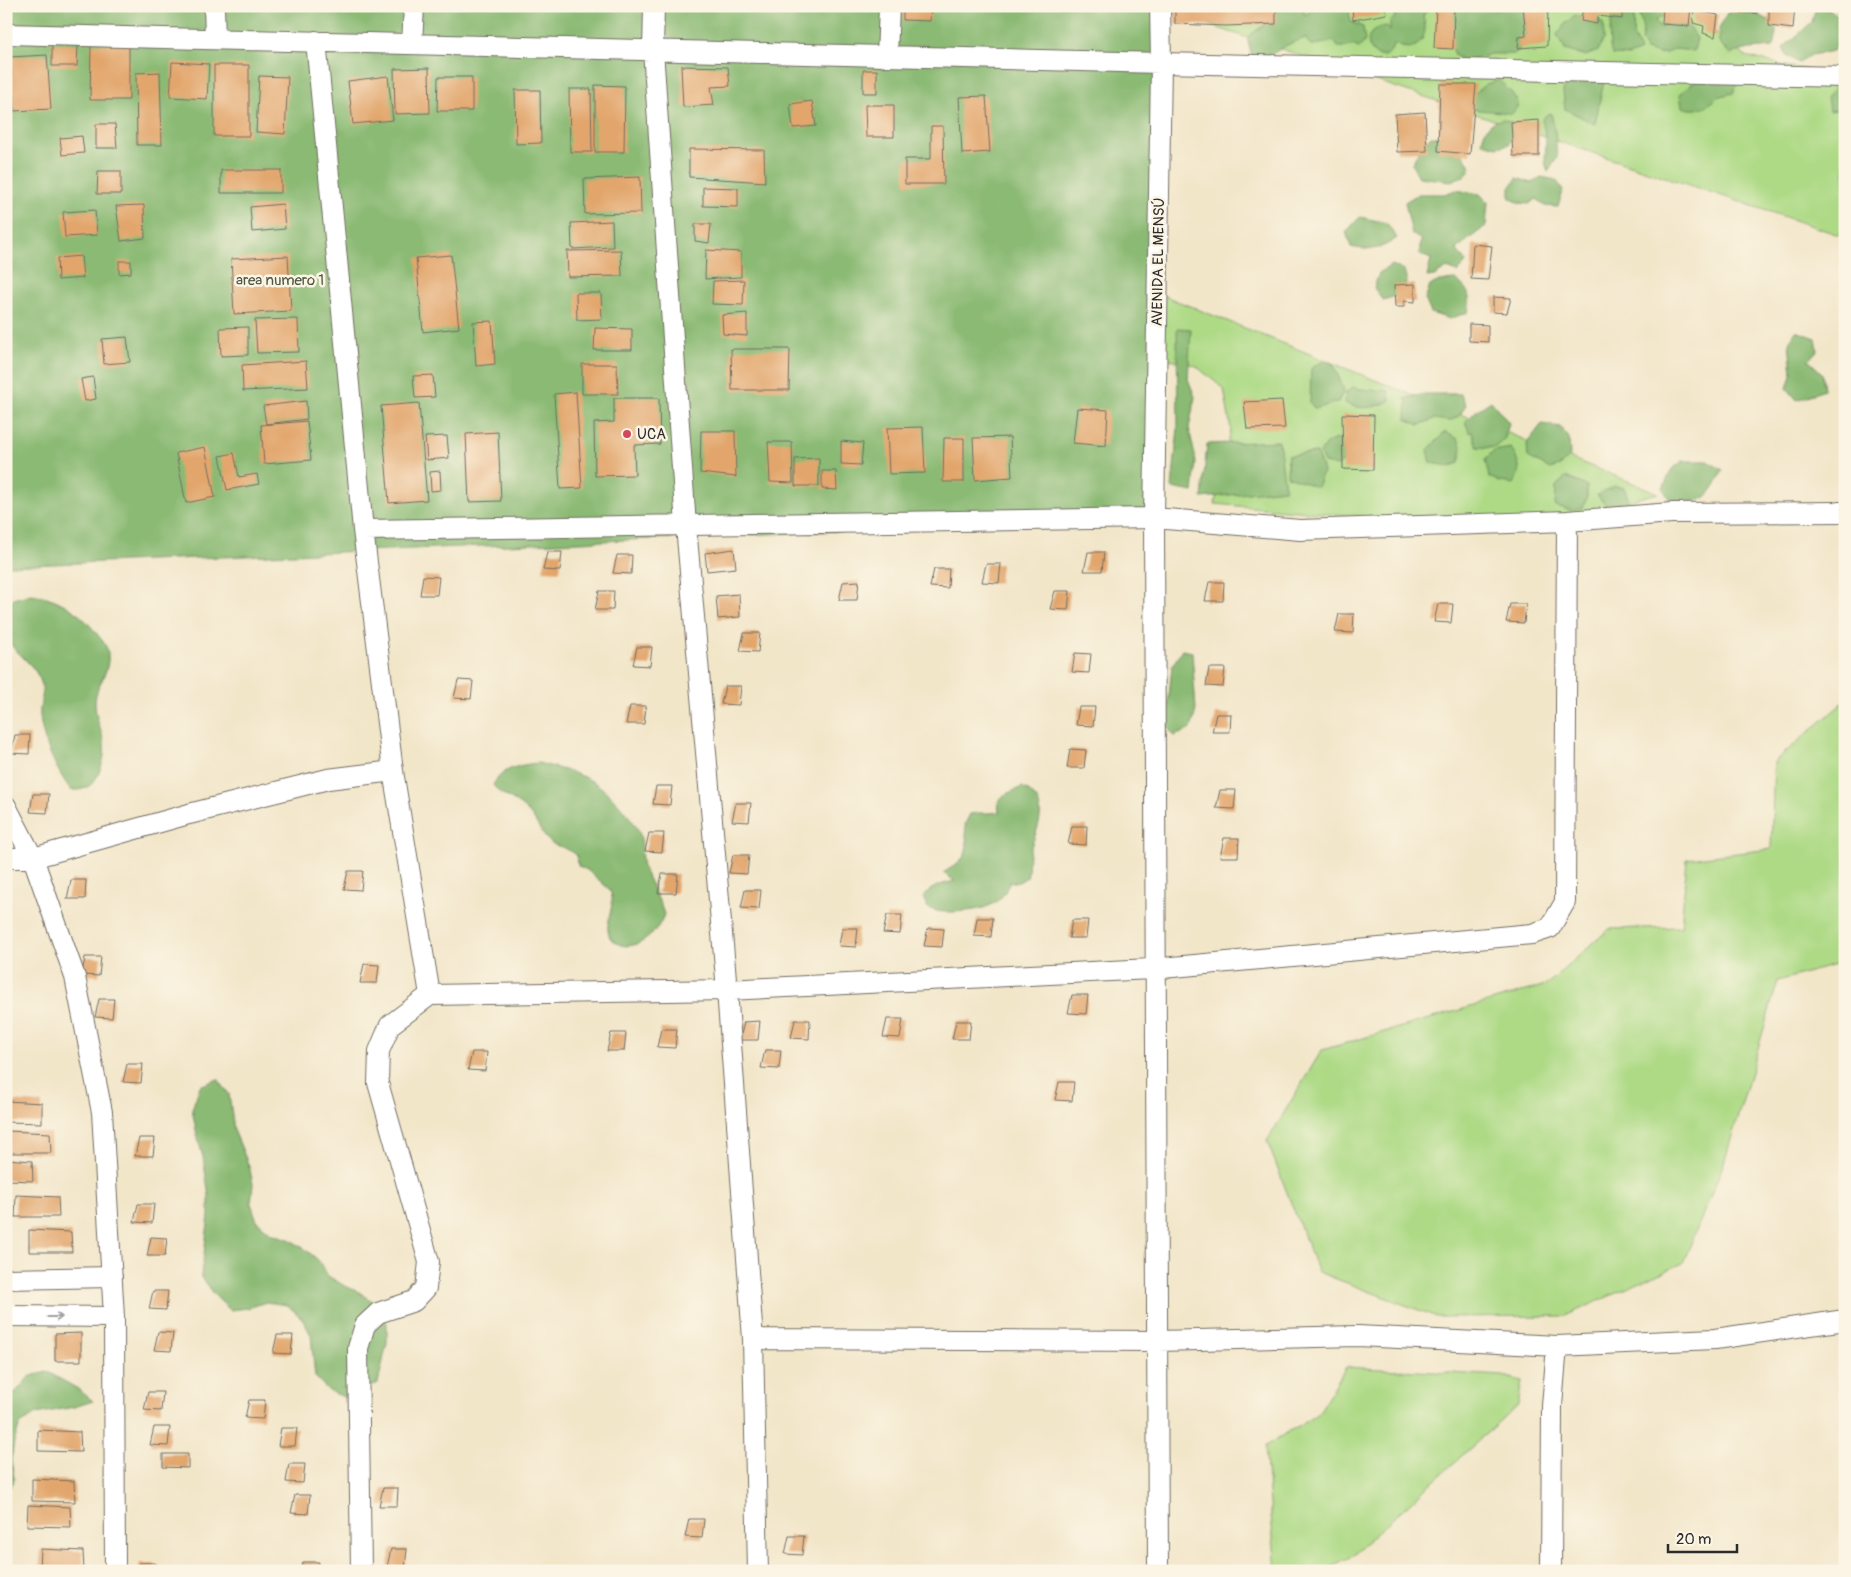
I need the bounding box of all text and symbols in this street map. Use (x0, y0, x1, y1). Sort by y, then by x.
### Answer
street label: AVENIDA EL MENSÚ (1148, 197, 1169, 327)
park label: area numero 1 (236, 271, 324, 290)
place label: UCA (637, 425, 666, 444)
marker: UCA (621, 428, 633, 440)
one-way arrow (46, 1312, 63, 1322)
scale bar (1668, 1522, 1737, 1554)
text: 20 m (1676, 1530, 1711, 1549)

